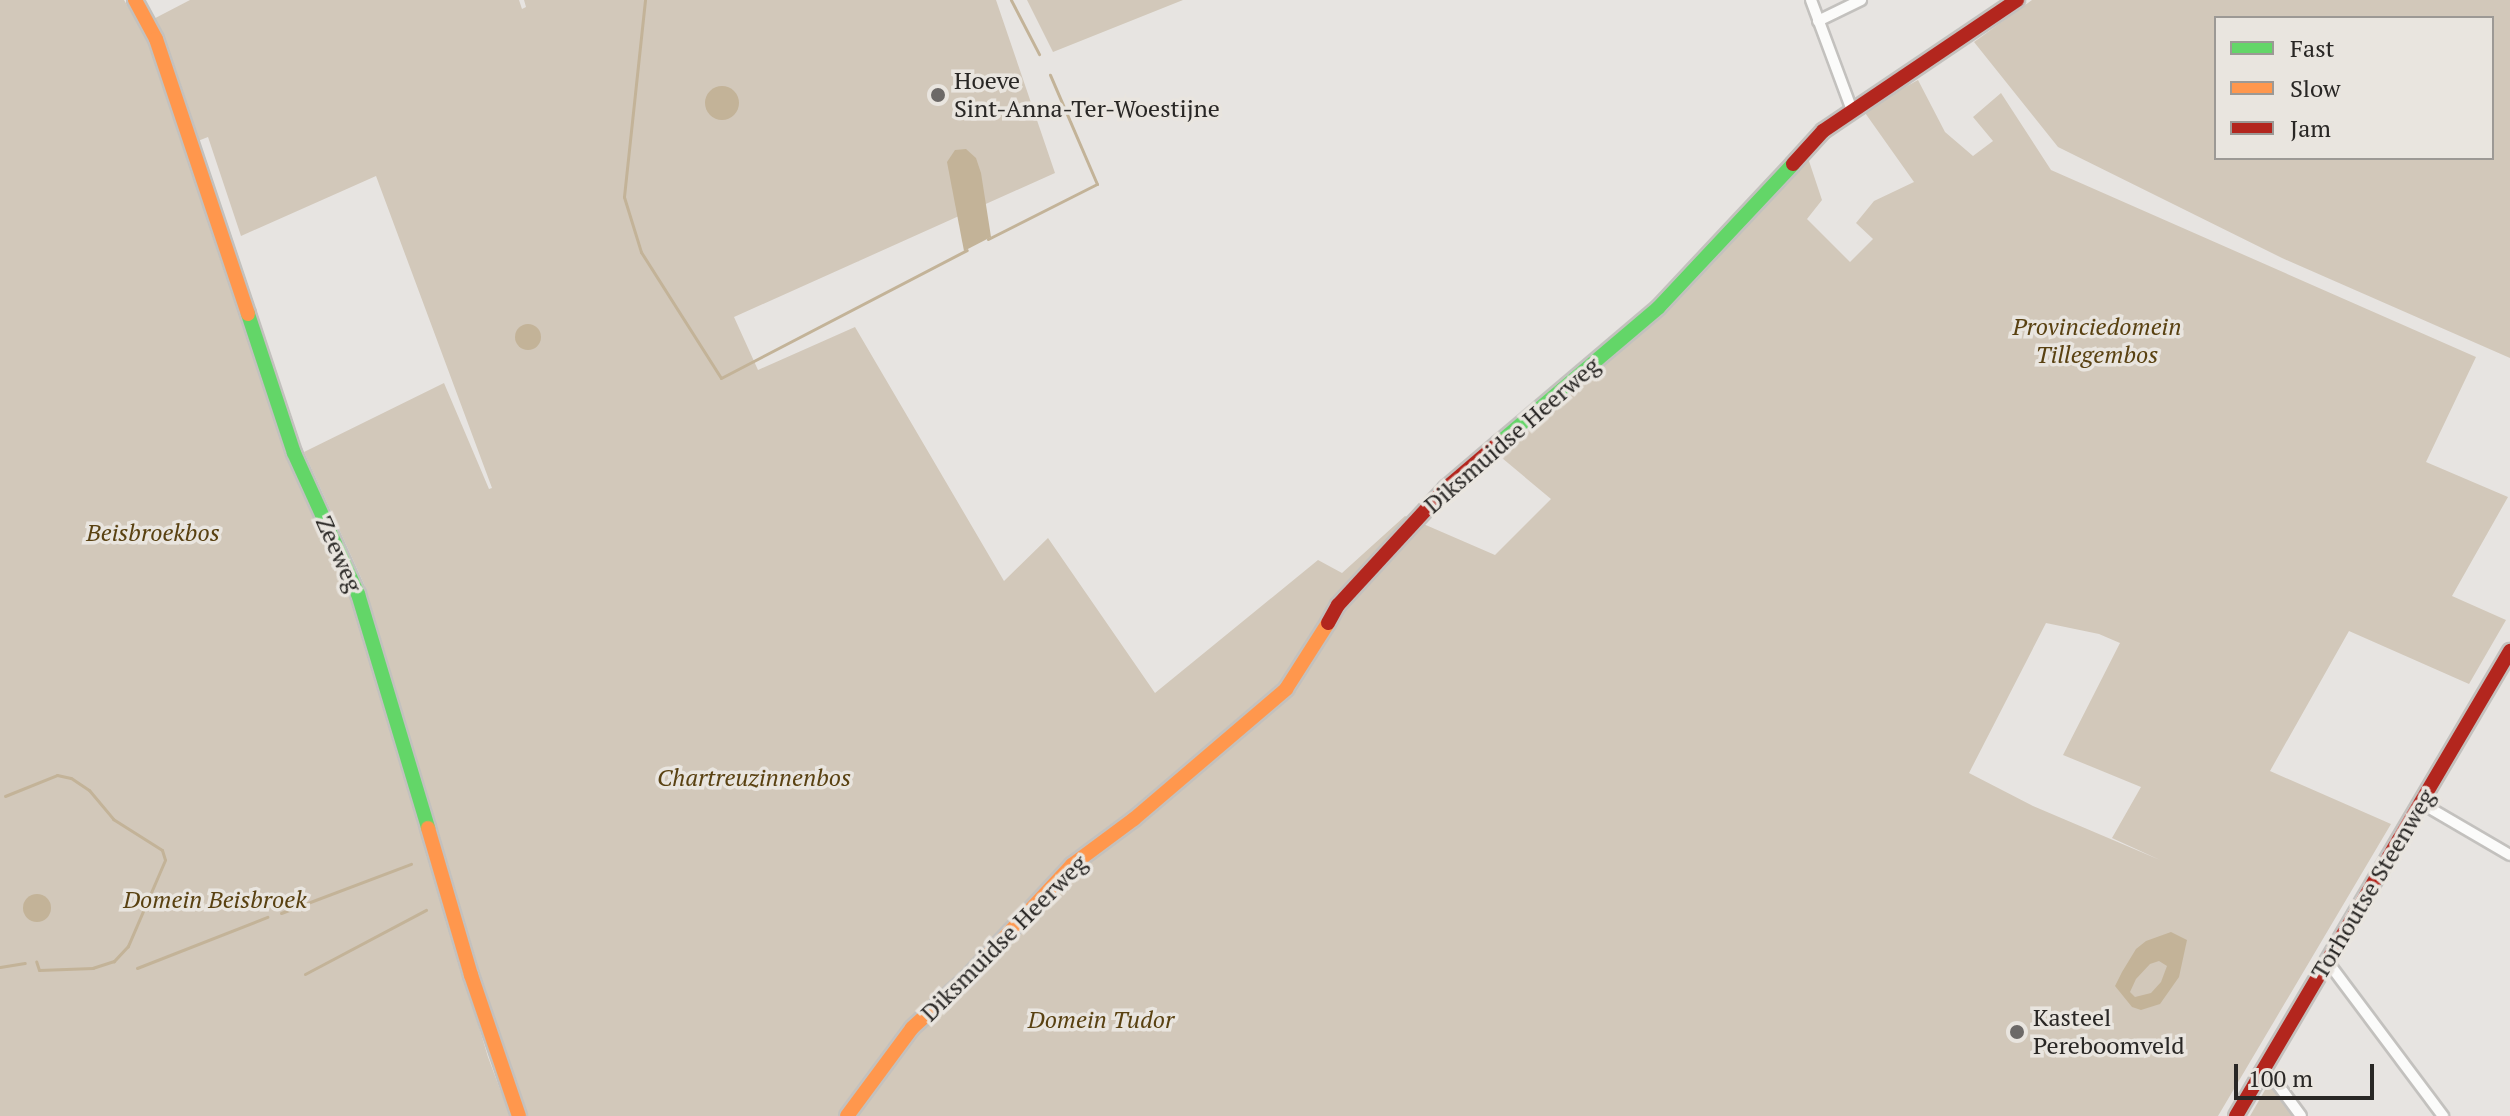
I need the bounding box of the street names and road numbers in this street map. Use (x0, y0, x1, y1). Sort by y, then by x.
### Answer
street label: Diksmuidse Heerweg (1418, 351, 1606, 519)
street label: Zeeweg (310, 512, 368, 596)
street label: Torhoutse Steenweg (2305, 784, 2441, 984)
street label: Diksmuidse Heerweg (915, 849, 1093, 1027)

